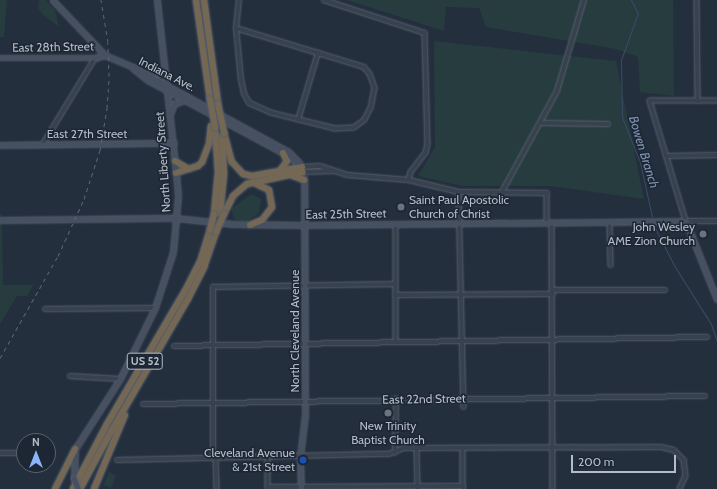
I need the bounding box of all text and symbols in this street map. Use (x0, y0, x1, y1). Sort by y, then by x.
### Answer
street label: East 28th Street (12, 39, 94, 55)
street label: Indiana Ave. (136, 54, 198, 94)
street label: North Liberty Street (152, 111, 174, 213)
water label: Bowen Branch (626, 114, 662, 190)
street label: East 27th Street (47, 127, 127, 141)
place label: Saint Paul Apostolic Church of Christ (409, 193, 509, 221)
marker: Saint Paul Apostolic Church of Christ (396, 202, 406, 212)
street label: East 25th Street (305, 206, 387, 222)
place label: John Wesley AME Zion Church (608, 220, 695, 248)
marker: John Wesley AME Zion Church (698, 229, 708, 239)
street label: North Cleveland Avenue (288, 270, 302, 392)
road number: US 52 (126, 352, 164, 370)
street label: East 22nd Street (382, 391, 466, 407)
marker: New Trinity Baptist Church (383, 408, 393, 418)
place label: New Trinity Baptist Church (351, 419, 425, 447)
north arrow (16, 433, 56, 473)
text: N (32, 435, 40, 449)
place label: Cleveland Avenue & 21st Street (204, 446, 295, 474)
scale bar (573, 447, 678, 473)
text: 200 m (578, 454, 614, 469)
marker: Cleveland Avenue & 21st Street (298, 455, 308, 465)

